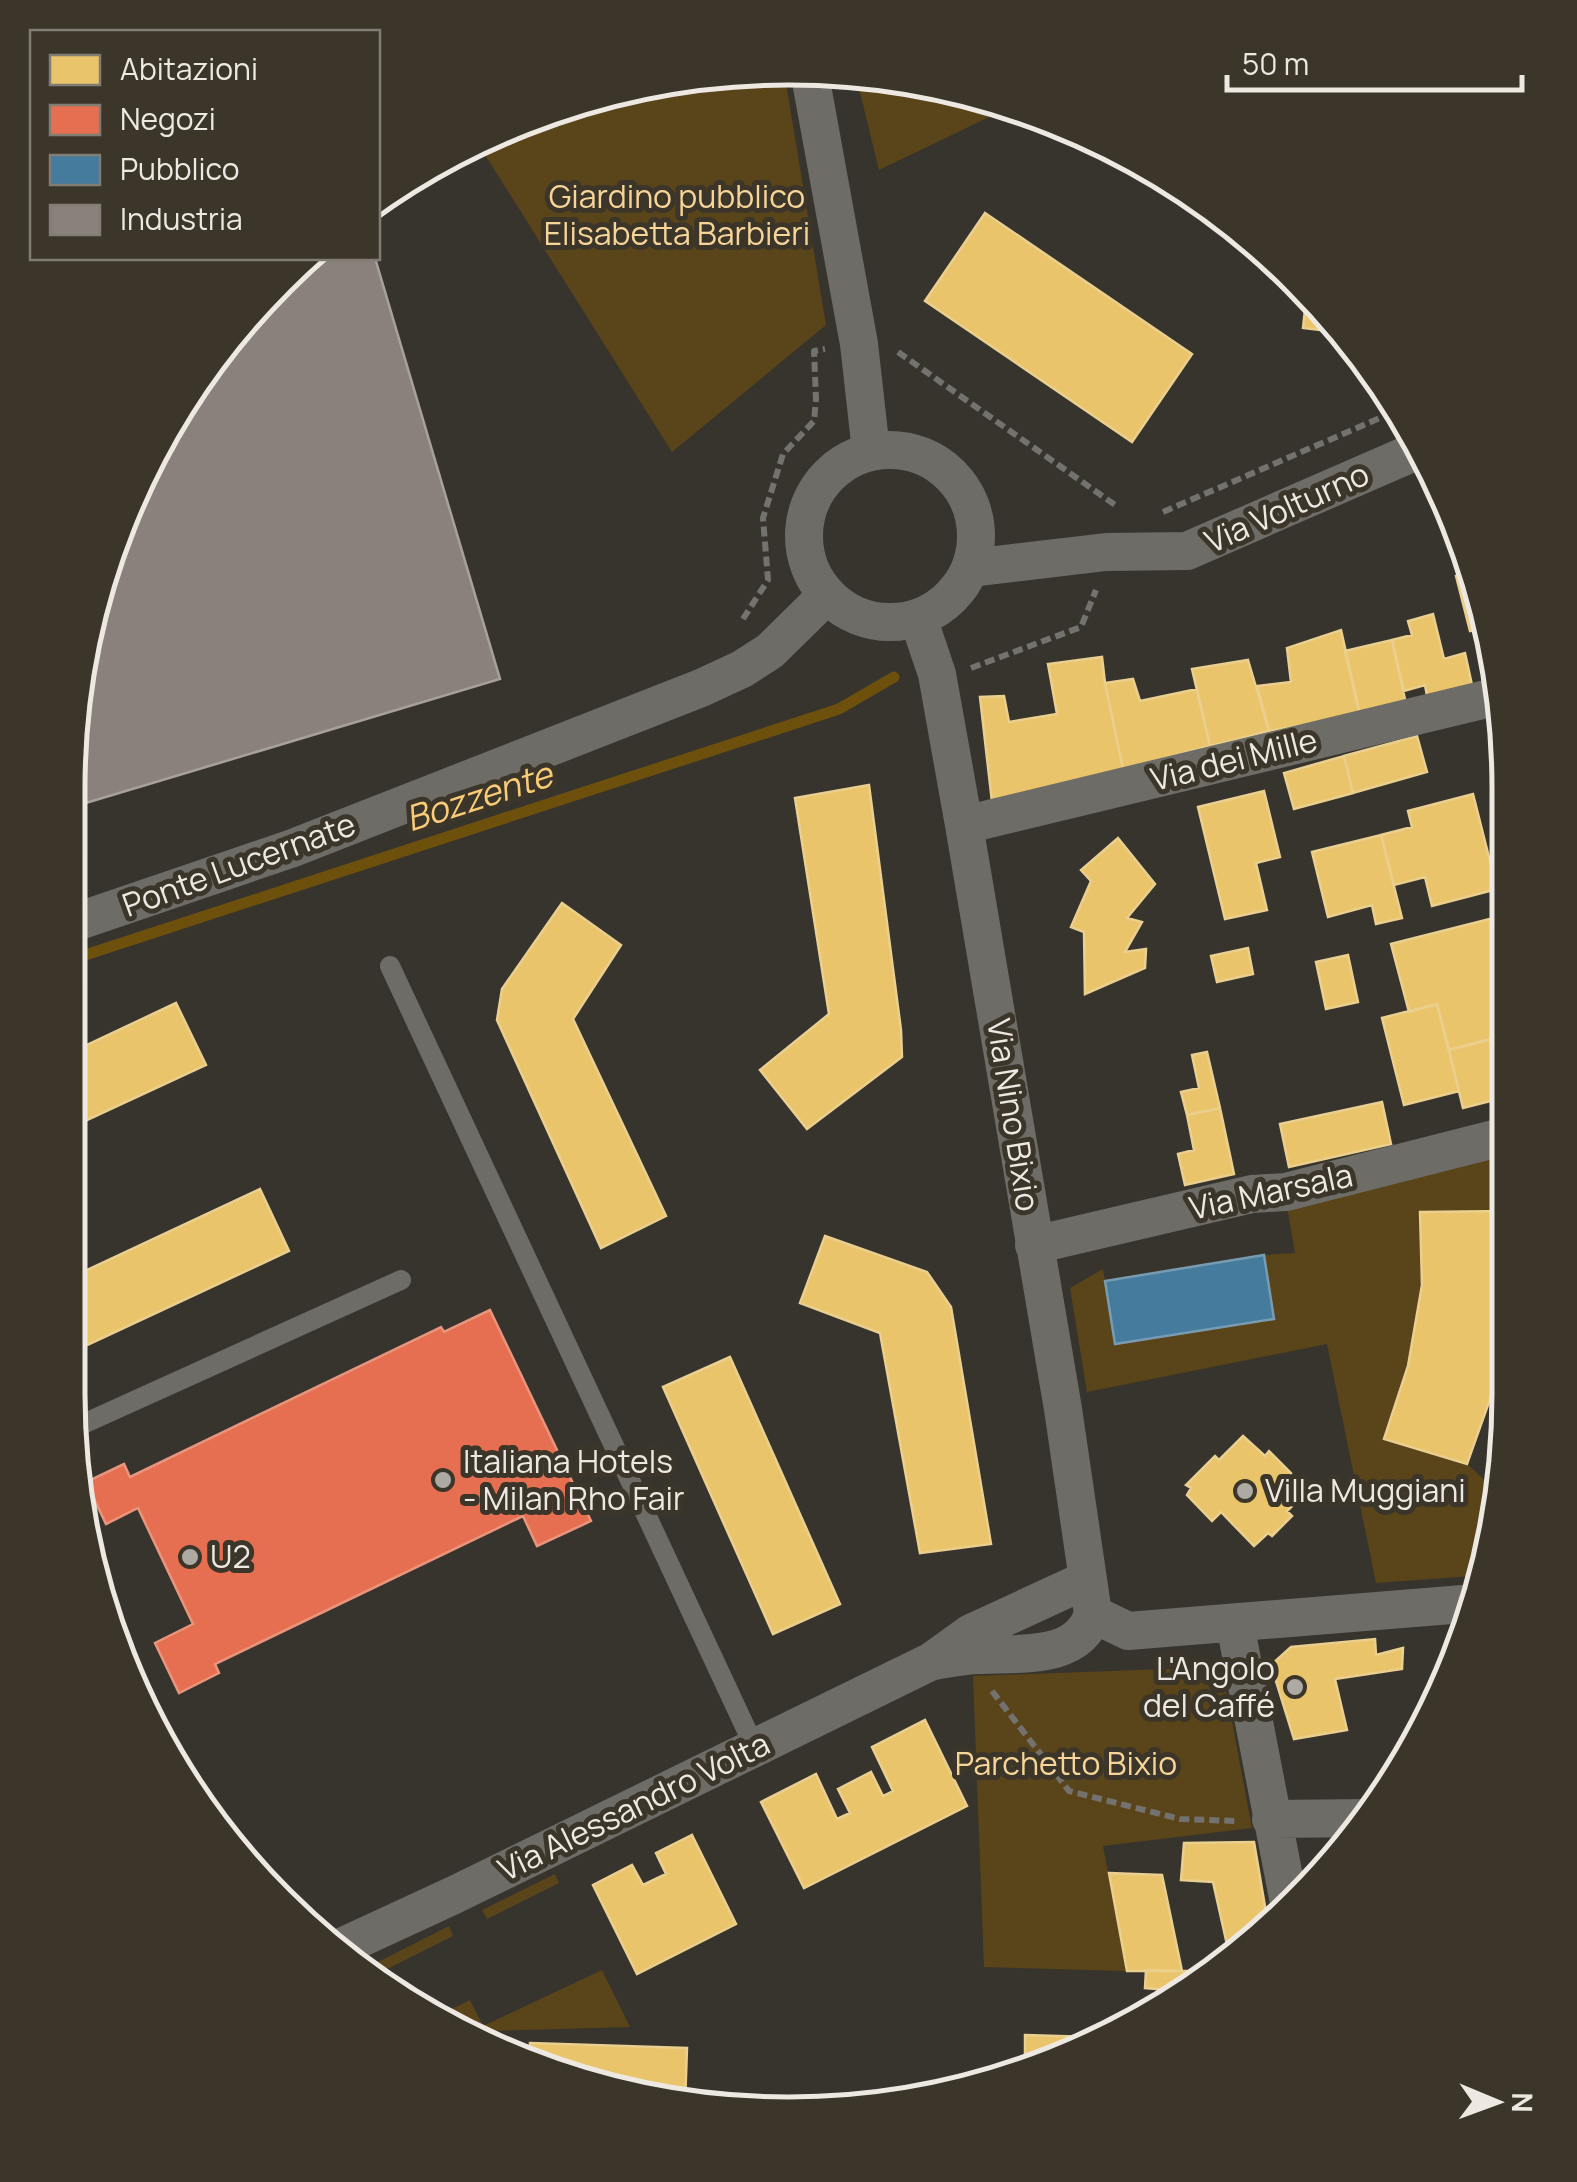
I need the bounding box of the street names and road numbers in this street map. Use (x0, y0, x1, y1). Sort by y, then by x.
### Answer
street label: Via Volturno (1198, 451, 1376, 563)
street label: Via dei Mille (1146, 717, 1321, 801)
street label: Ponte Lucernate (116, 802, 361, 927)
street label: Via Nino Bixio (977, 1015, 1051, 1214)
street label: Via Marsala (1185, 1152, 1356, 1230)
street label: Via Alessandro Volta (490, 1721, 777, 1891)

